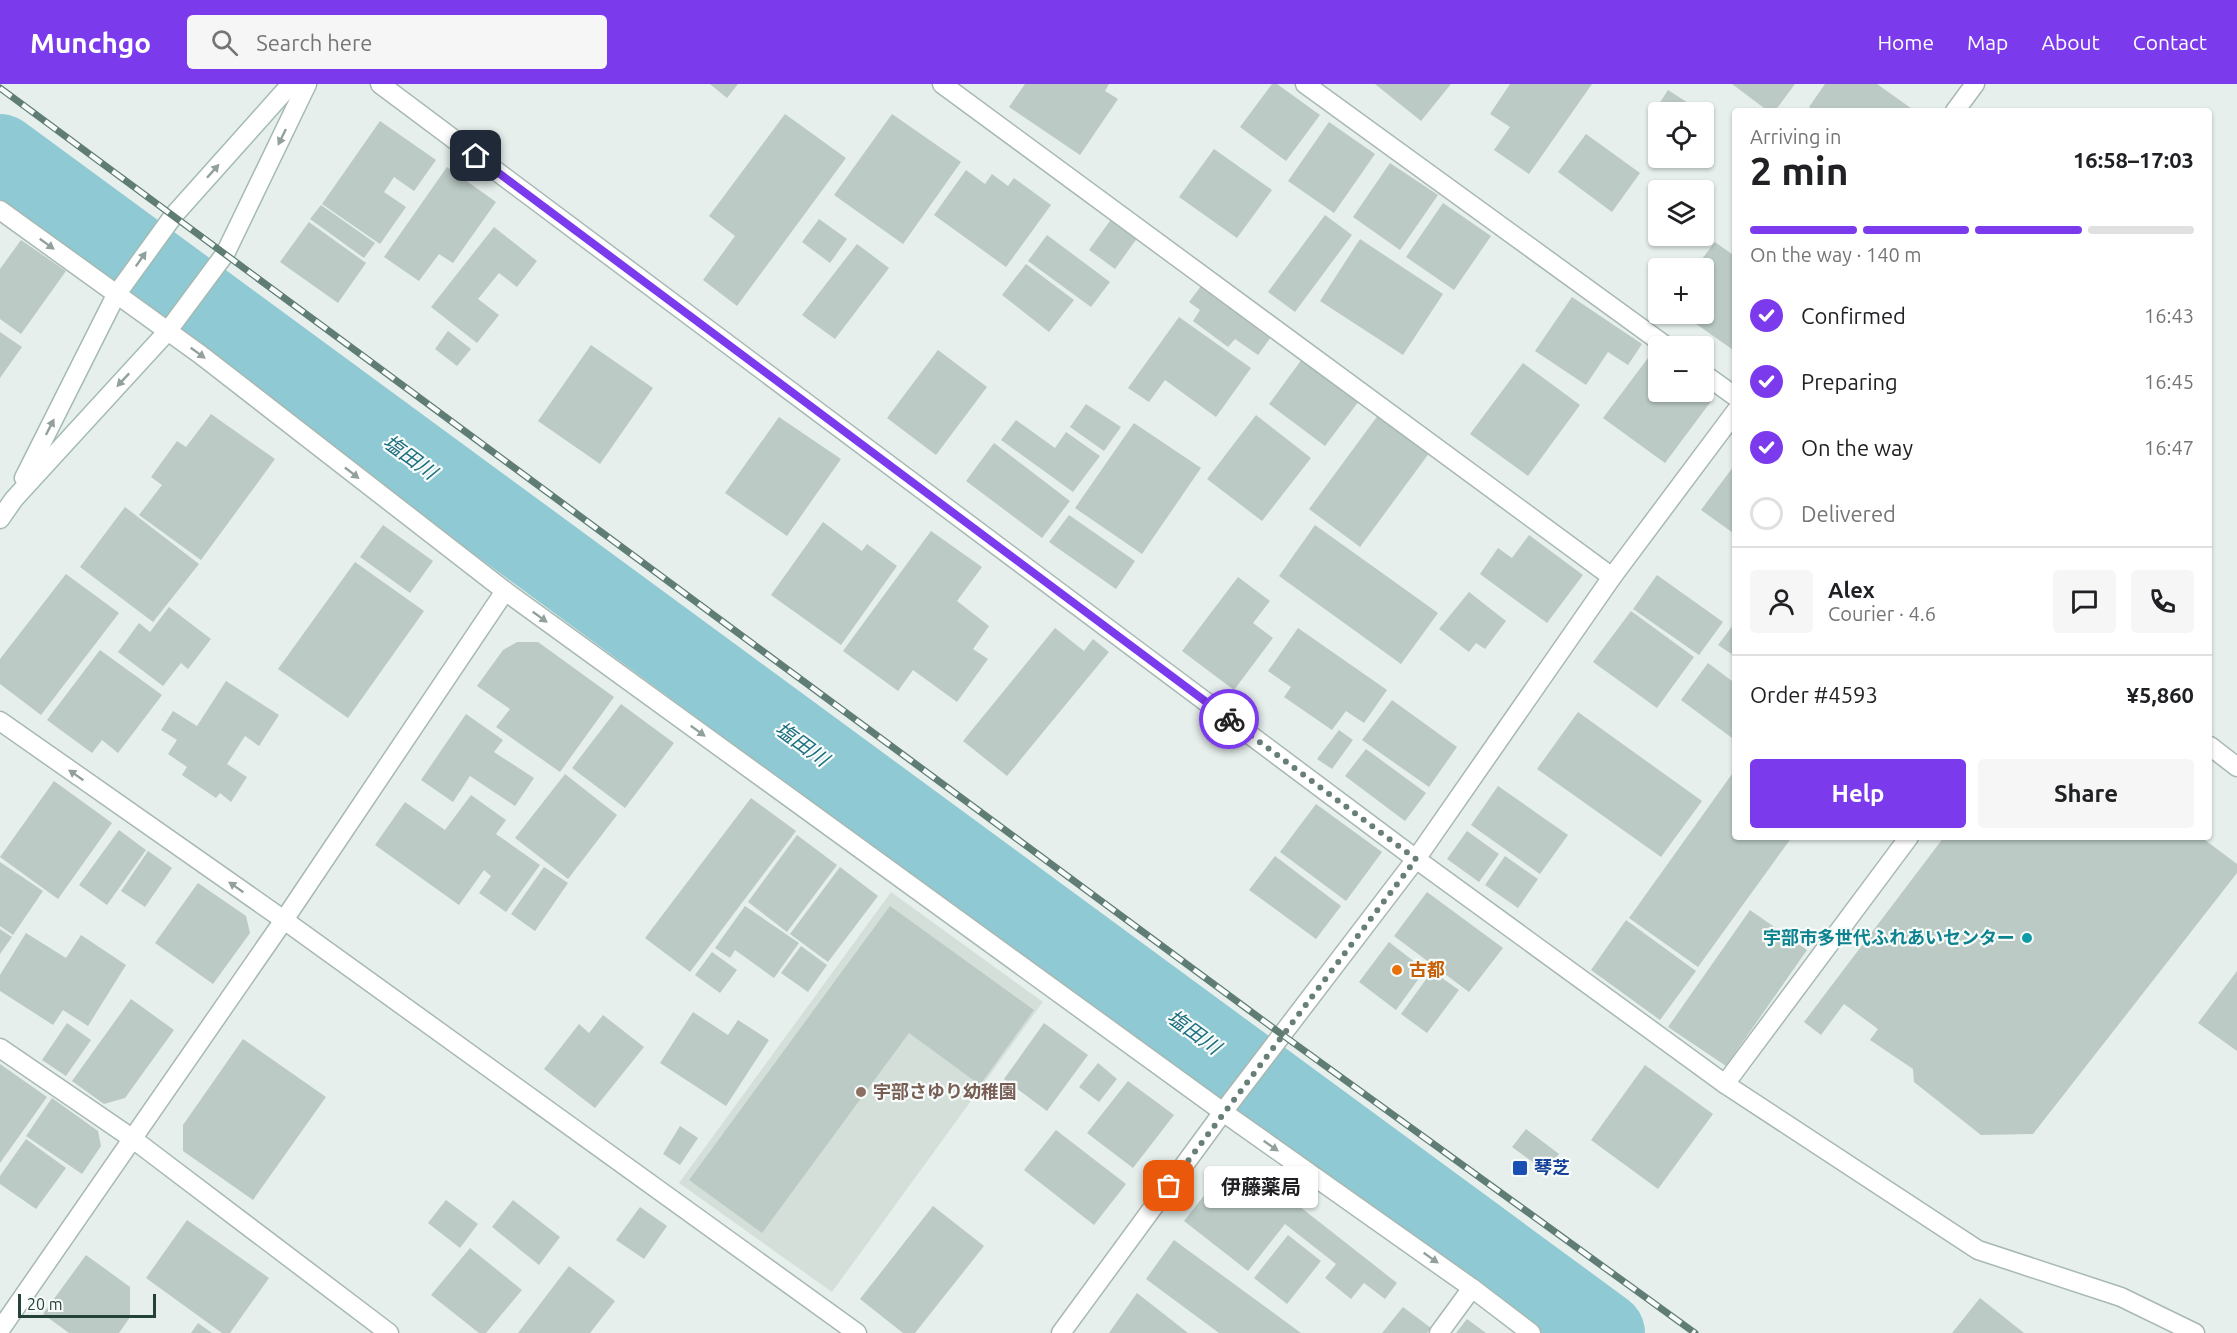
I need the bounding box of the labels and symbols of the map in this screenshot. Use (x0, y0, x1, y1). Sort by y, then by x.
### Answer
one-way arrow (277, 128, 286, 145)
pin (450, 130, 501, 181)
one-way arrow (206, 164, 219, 179)
one-way arrow (39, 238, 55, 250)
one-way arrow (135, 251, 147, 267)
one-way arrow (190, 347, 205, 359)
one-way arrow (116, 372, 130, 387)
one-way arrow (45, 419, 55, 436)
water label: 塩田川 (379, 430, 443, 485)
one-way arrow (345, 466, 360, 478)
one-way arrow (532, 611, 548, 623)
courier (1199, 689, 1259, 749)
water label: 塩田川 (771, 717, 835, 772)
one-way arrow (690, 725, 706, 737)
one-way arrow (69, 769, 85, 781)
one-way arrow (228, 882, 244, 893)
place label: 宇部市多世代ふれあいセンター (1763, 927, 2015, 947)
marker: 宇部市多世代ふれあいセンター (2020, 931, 2034, 945)
place label: 古都 (1409, 959, 1445, 979)
marker: 古都 (1390, 963, 1404, 977)
water label: 塩田川 (1163, 1005, 1227, 1060)
place label: 宇部さゆり幼稚園 (873, 1081, 1017, 1101)
marker: 宇部さゆり幼稚園 (854, 1085, 868, 1099)
one-way arrow (1263, 1140, 1279, 1152)
place label: 琴芝 (1534, 1157, 1570, 1177)
marker: 琴芝 (1511, 1159, 1529, 1177)
pin (1143, 1160, 1194, 1211)
callout: 伊藤薬局 (1205, 1165, 1319, 1207)
one-way arrow (1422, 1252, 1438, 1264)
scale bar (18, 1291, 156, 1318)

